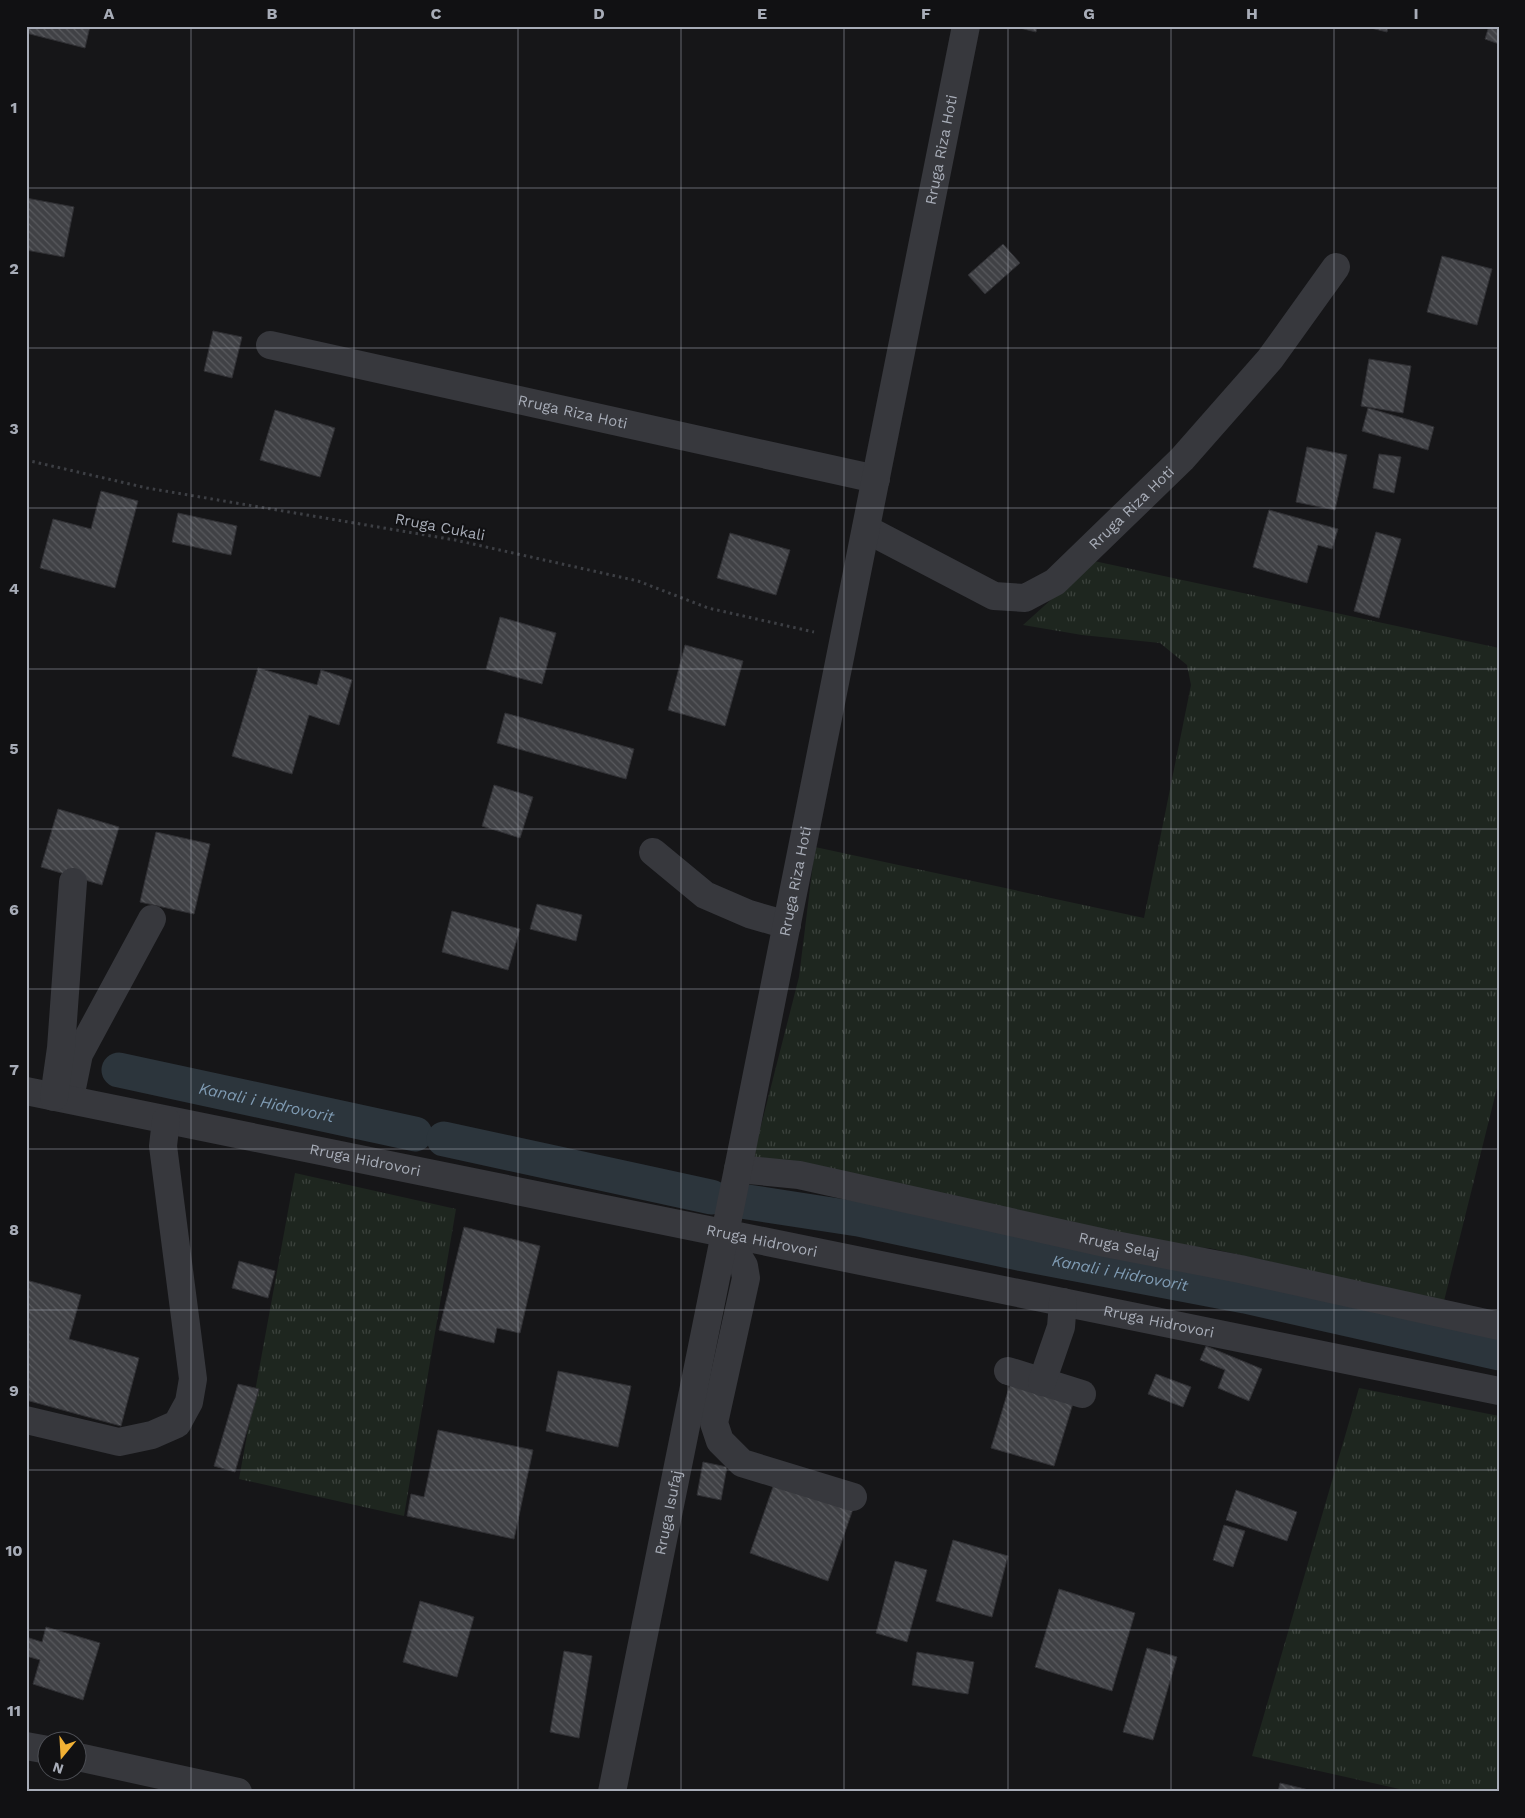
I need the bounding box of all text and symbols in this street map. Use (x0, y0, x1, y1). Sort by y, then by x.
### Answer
text: A (104, 4, 115, 23)
text: B (267, 4, 278, 23)
text: C (431, 4, 442, 23)
text: D (593, 4, 605, 23)
text: E (757, 4, 767, 23)
text: F (921, 4, 931, 23)
text: G (1083, 4, 1095, 23)
text: H (1246, 4, 1258, 23)
text: I (1413, 4, 1419, 23)
street label: Rruga Riza Hoti (922, 93, 961, 206)
text: 1 (11, 98, 17, 117)
text: 2 (9, 259, 19, 278)
street label: Rruga Riza Hoti (516, 391, 629, 433)
text: 3 (9, 419, 19, 438)
street label: Rruga Riza Hoti (1085, 463, 1178, 553)
street label: Rruga Cukali (393, 509, 487, 545)
text: 4 (9, 579, 19, 598)
text: 5 (9, 739, 19, 758)
street label: Rruga Riza Hoti (776, 825, 815, 938)
text: 6 (9, 900, 19, 919)
text: 7 (9, 1060, 19, 1079)
water label: Kanali i Hidrovorit (197, 1079, 336, 1126)
street label: Rruga Hidrovori (308, 1140, 422, 1180)
text: 8 (9, 1220, 19, 1239)
street label: Rruga Hidrovori (705, 1221, 819, 1261)
street label: Rruga Selaj (1077, 1228, 1161, 1262)
water label: Kanali i Hidrovorit (1051, 1251, 1190, 1295)
street label: Rruga Hidrovori (1102, 1302, 1216, 1342)
text: 9 (9, 1381, 19, 1400)
street label: Rruga Isufaj (651, 1469, 686, 1557)
text: 10 (5, 1541, 23, 1560)
text: 11 (7, 1701, 21, 1720)
north arrow (38, 1730, 88, 1780)
text: N (51, 1759, 65, 1778)

